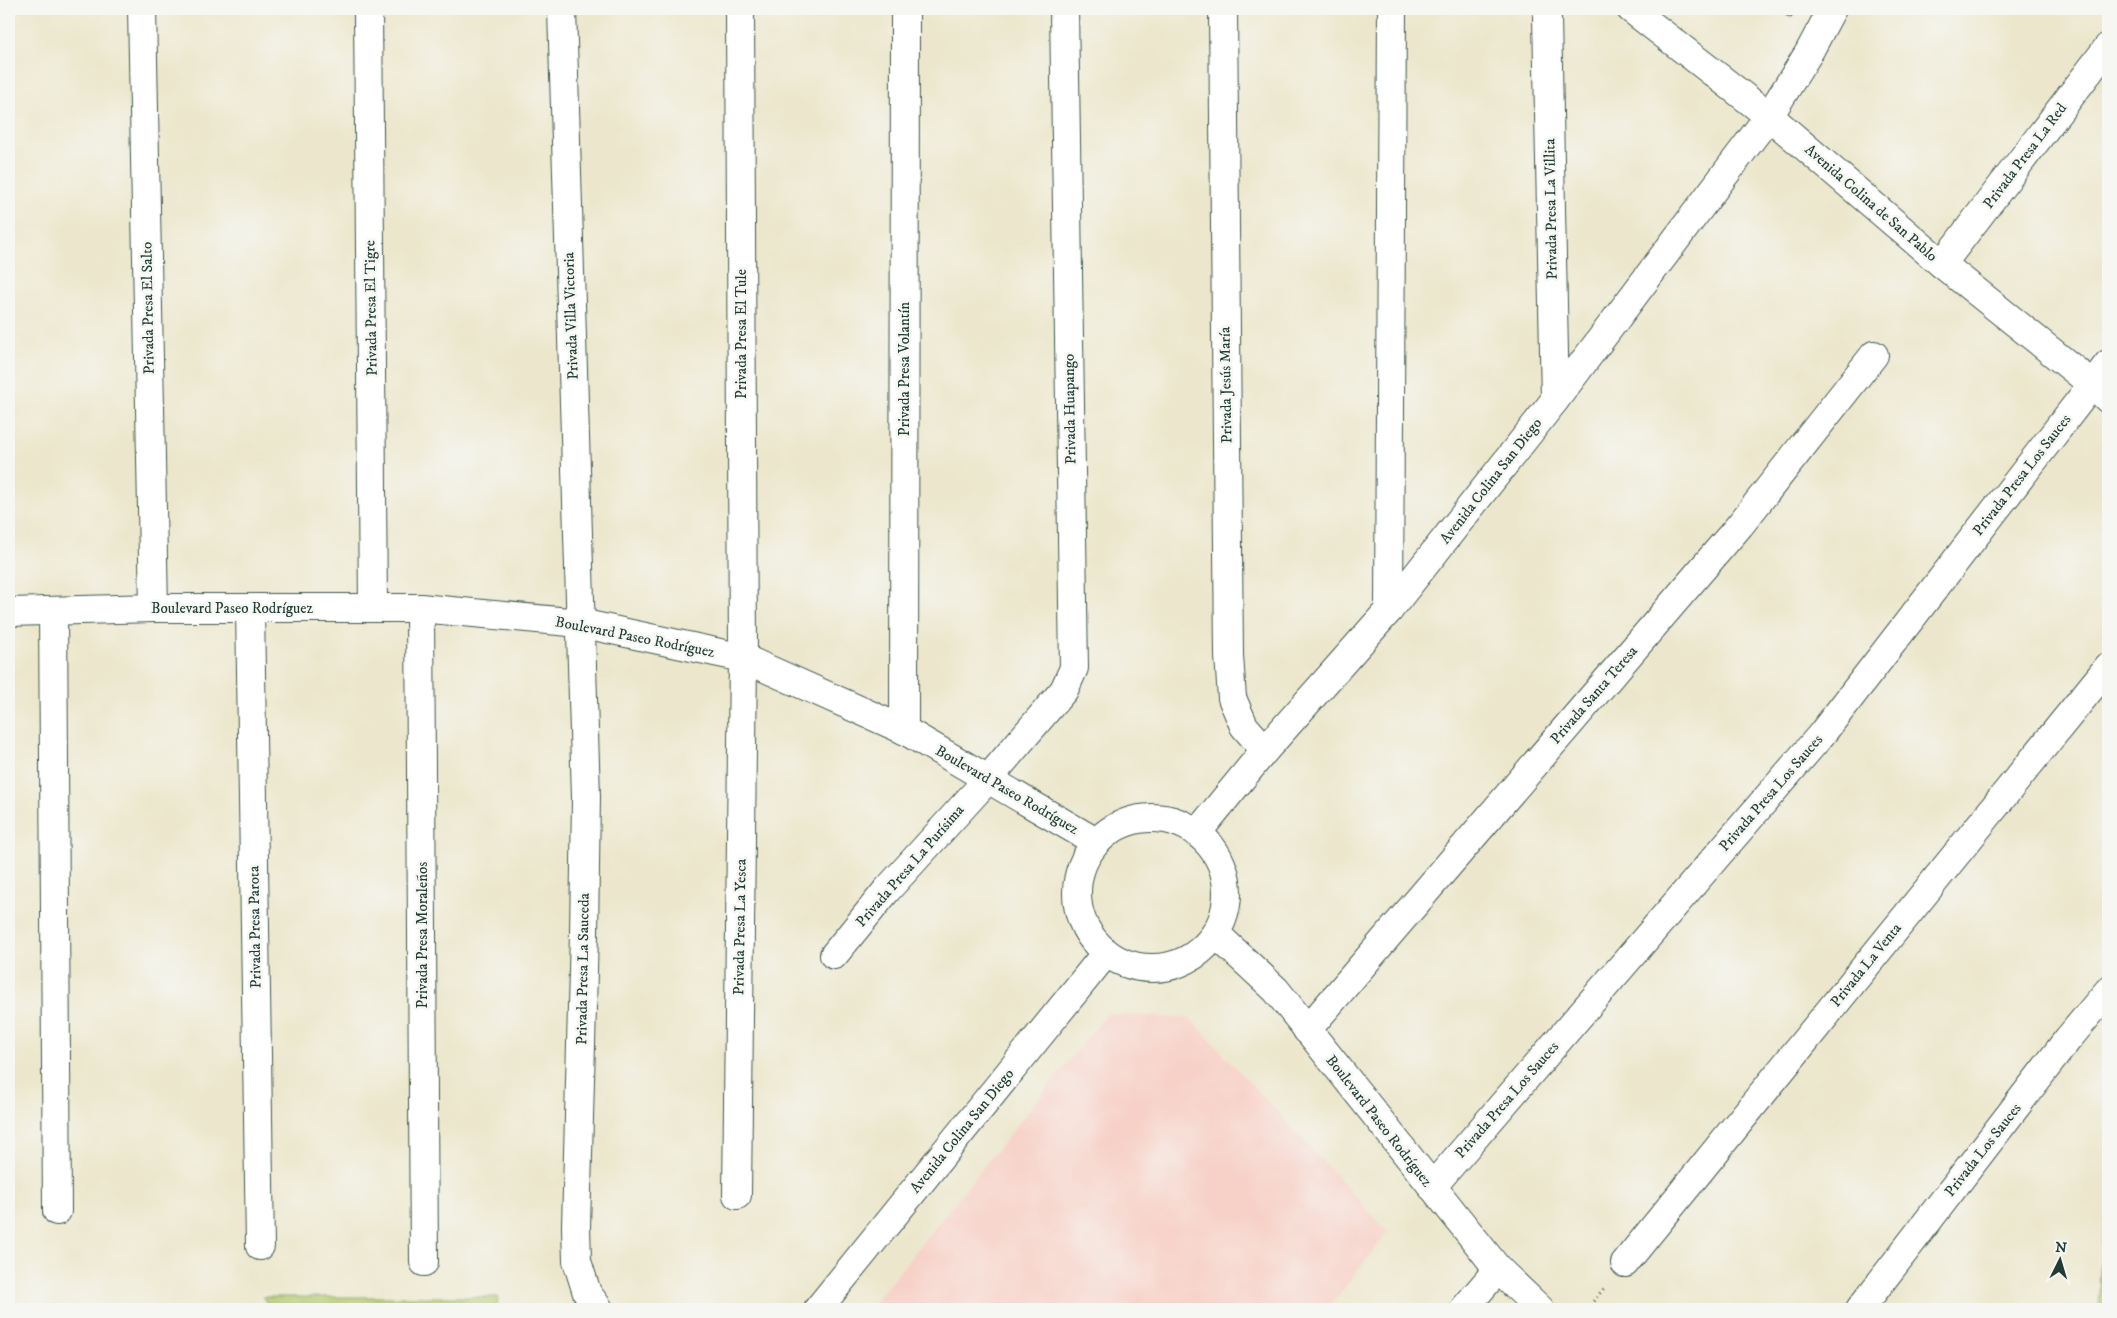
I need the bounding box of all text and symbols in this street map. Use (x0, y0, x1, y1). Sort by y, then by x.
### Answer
street label: Privada Presa La Red (1979, 99, 2071, 213)
street label: Privada Presa La Villita (1540, 138, 1562, 280)
street label: Avenida Colina de San Pablo (1801, 140, 1941, 266)
street label: Privada Presa El Tigre (360, 240, 382, 376)
street label: Privada Presa El Salto (137, 242, 159, 374)
street label: Privada Villa Victoria (559, 251, 583, 380)
street label: Privada Presa El Tule (732, 269, 751, 399)
street label: Privada Presa Volantín (895, 302, 914, 436)
street label: Privada Jesús María (1215, 326, 1237, 443)
street label: Privada Huapango (1060, 354, 1080, 464)
street label: Privada Presa Los Sauces (1969, 411, 2075, 539)
street label: Avenida Colina San Diego (1436, 414, 1546, 548)
street label: Boulevard Paseo Rodríguez (151, 599, 314, 618)
street label: Boulevard Paseo Rodríguez (554, 612, 717, 662)
street label: Privada Santa Teresa (1546, 642, 1642, 748)
street label: Privada Presa Los Sauces (1715, 731, 1827, 855)
street label: Boulevard Paseo Rodríguez (932, 741, 1082, 839)
street label: Privada Presa La Purísima (852, 801, 969, 931)
street label: Privada Presa La Yesca (729, 858, 751, 995)
street label: Privada Presa Moraleños (413, 862, 432, 1008)
street label: Privada Presa Parota (244, 865, 266, 988)
street label: Privada Presa La Sauceda (572, 892, 594, 1045)
street label: Privada La Venta (1826, 919, 1906, 1011)
street label: Privada Presa Los Sauces (1451, 1038, 1563, 1162)
street label: Boulevard Paseo Rodríguez (1322, 1051, 1437, 1191)
street label: Avenida Colina San Diego (906, 1065, 1018, 1197)
street label: Privada Los Sauces (1941, 1099, 2025, 1201)
north arrow (2034, 1236, 2084, 1286)
text: N (2055, 1239, 2068, 1258)

